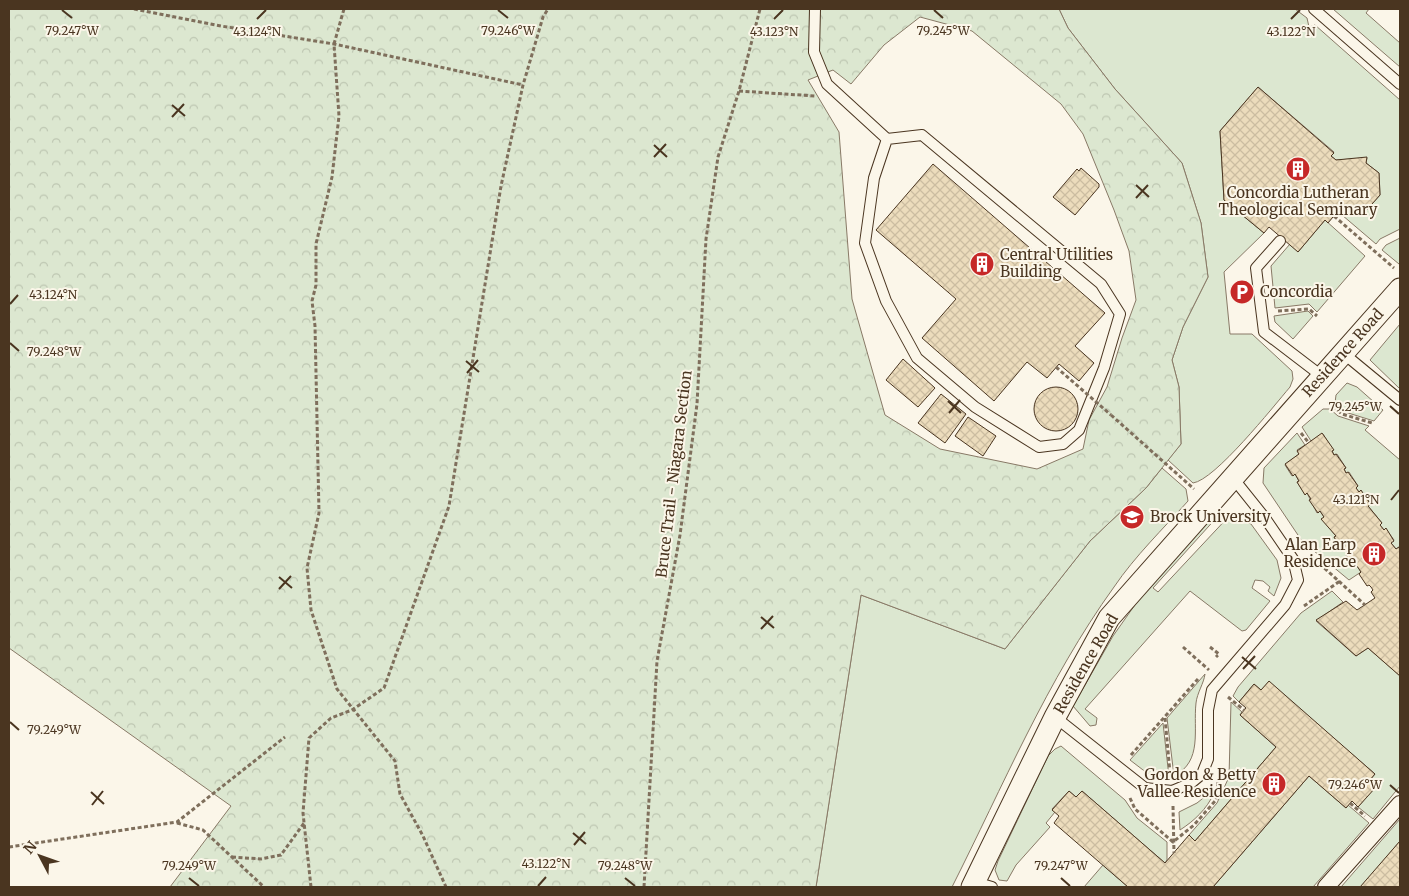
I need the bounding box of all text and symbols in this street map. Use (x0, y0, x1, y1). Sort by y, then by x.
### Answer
text: 79.247°W (45, 23, 100, 38)
text: 79.246°W (481, 23, 536, 38)
text: 79.245°W (916, 23, 971, 38)
text: 43.124°N (233, 24, 282, 39)
text: 43.123°N (750, 24, 799, 39)
text: 43.122°N (1267, 24, 1316, 39)
building icon: Concordia Lutheran Theological Seminary (1285, 156, 1311, 182)
place label: Concordia Lutheran Theological Seminary (1219, 183, 1378, 219)
place label: Central Utilities Building (1000, 245, 1113, 281)
building icon: Central Utilities Building (969, 251, 995, 277)
parking icon: Concordia (1229, 279, 1255, 305)
place label: Concordia (1260, 282, 1333, 301)
text: 43.124°N (29, 287, 78, 302)
street label: Residence Road (1298, 305, 1387, 401)
text: 79.248°W (27, 344, 82, 359)
street label: Bruce Trail - Niagara Section (651, 369, 696, 579)
text: 79.245°W (1328, 399, 1383, 414)
text: 43.121°N (1333, 492, 1380, 507)
school or university icon: Brock University (1119, 504, 1145, 530)
place label: Brock University (1150, 507, 1271, 526)
place label: Alan Earp Residence (1284, 535, 1356, 571)
building icon: Alan Earp Residence (1361, 541, 1387, 567)
street label: Residence Road (1049, 610, 1122, 717)
text: 79.249°W (27, 722, 82, 737)
place label: Gordon & Betty Vallee Residence (1136, 765, 1256, 801)
building icon: Gordon & Betty Vallee Residence (1261, 771, 1287, 797)
text: 79.246°W (1328, 777, 1383, 792)
north arrow (15, 831, 65, 881)
text: N (20, 837, 41, 858)
text: 43.122°N (522, 856, 571, 871)
text: 79.249°W (162, 858, 217, 873)
text: 79.248°W (598, 858, 653, 873)
text: 79.247°W (1034, 858, 1089, 873)

